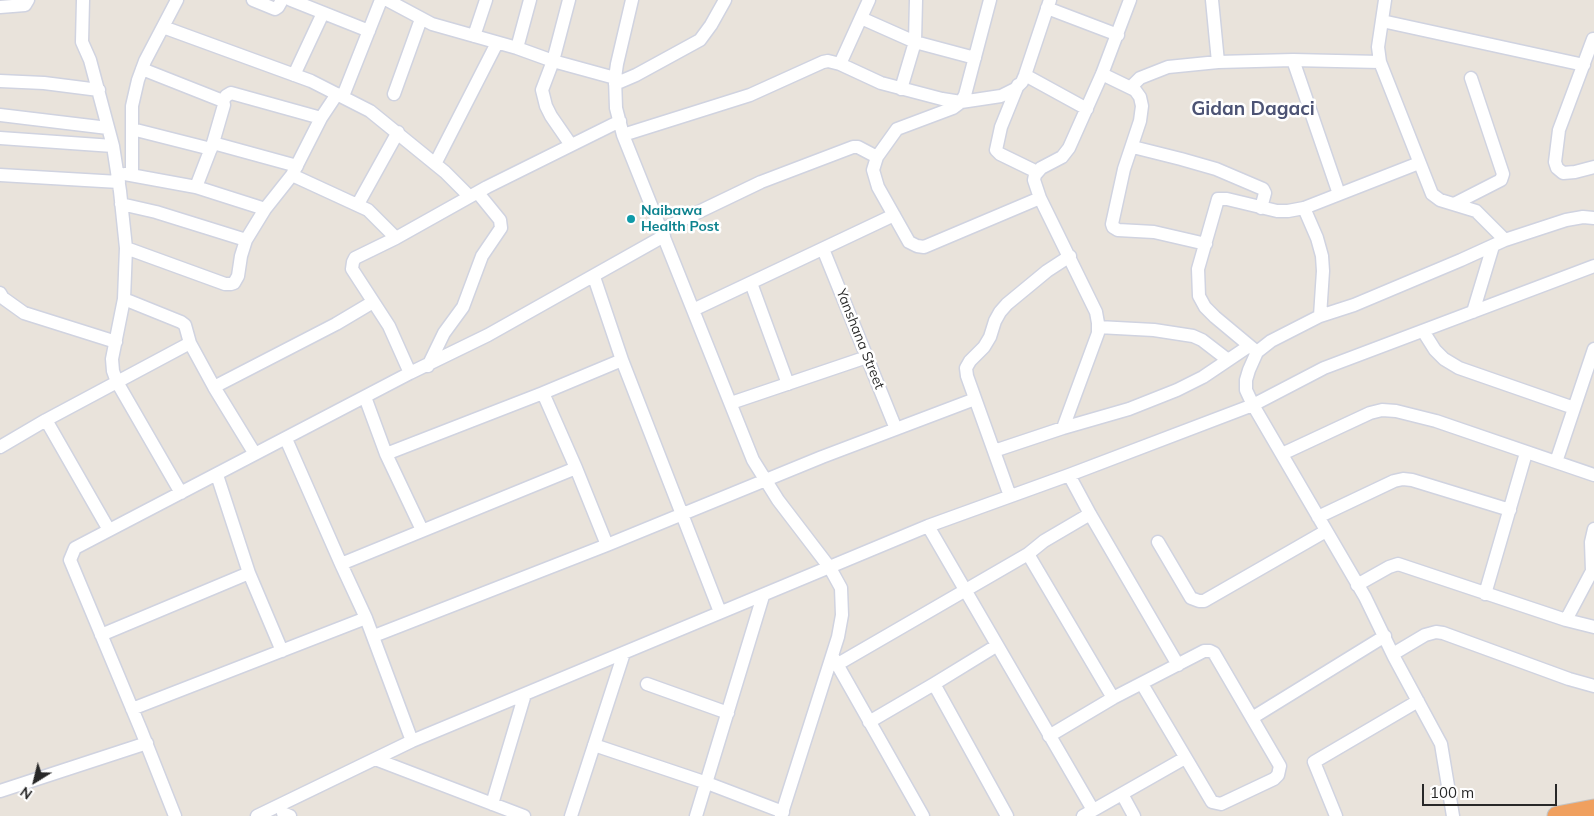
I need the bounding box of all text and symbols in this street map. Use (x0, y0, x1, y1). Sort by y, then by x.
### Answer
district label: Gidan Dagaci (1191, 98, 1315, 120)
place label: Naibawa Health Post (641, 203, 719, 236)
marker: Naibawa Health Post (625, 213, 637, 225)
street label: Yanshana Street (832, 286, 888, 392)
north arrow (10, 756, 60, 806)
scale bar (1424, 774, 1559, 806)
text: N (17, 783, 36, 804)
text: 100 m (1430, 783, 1474, 802)

